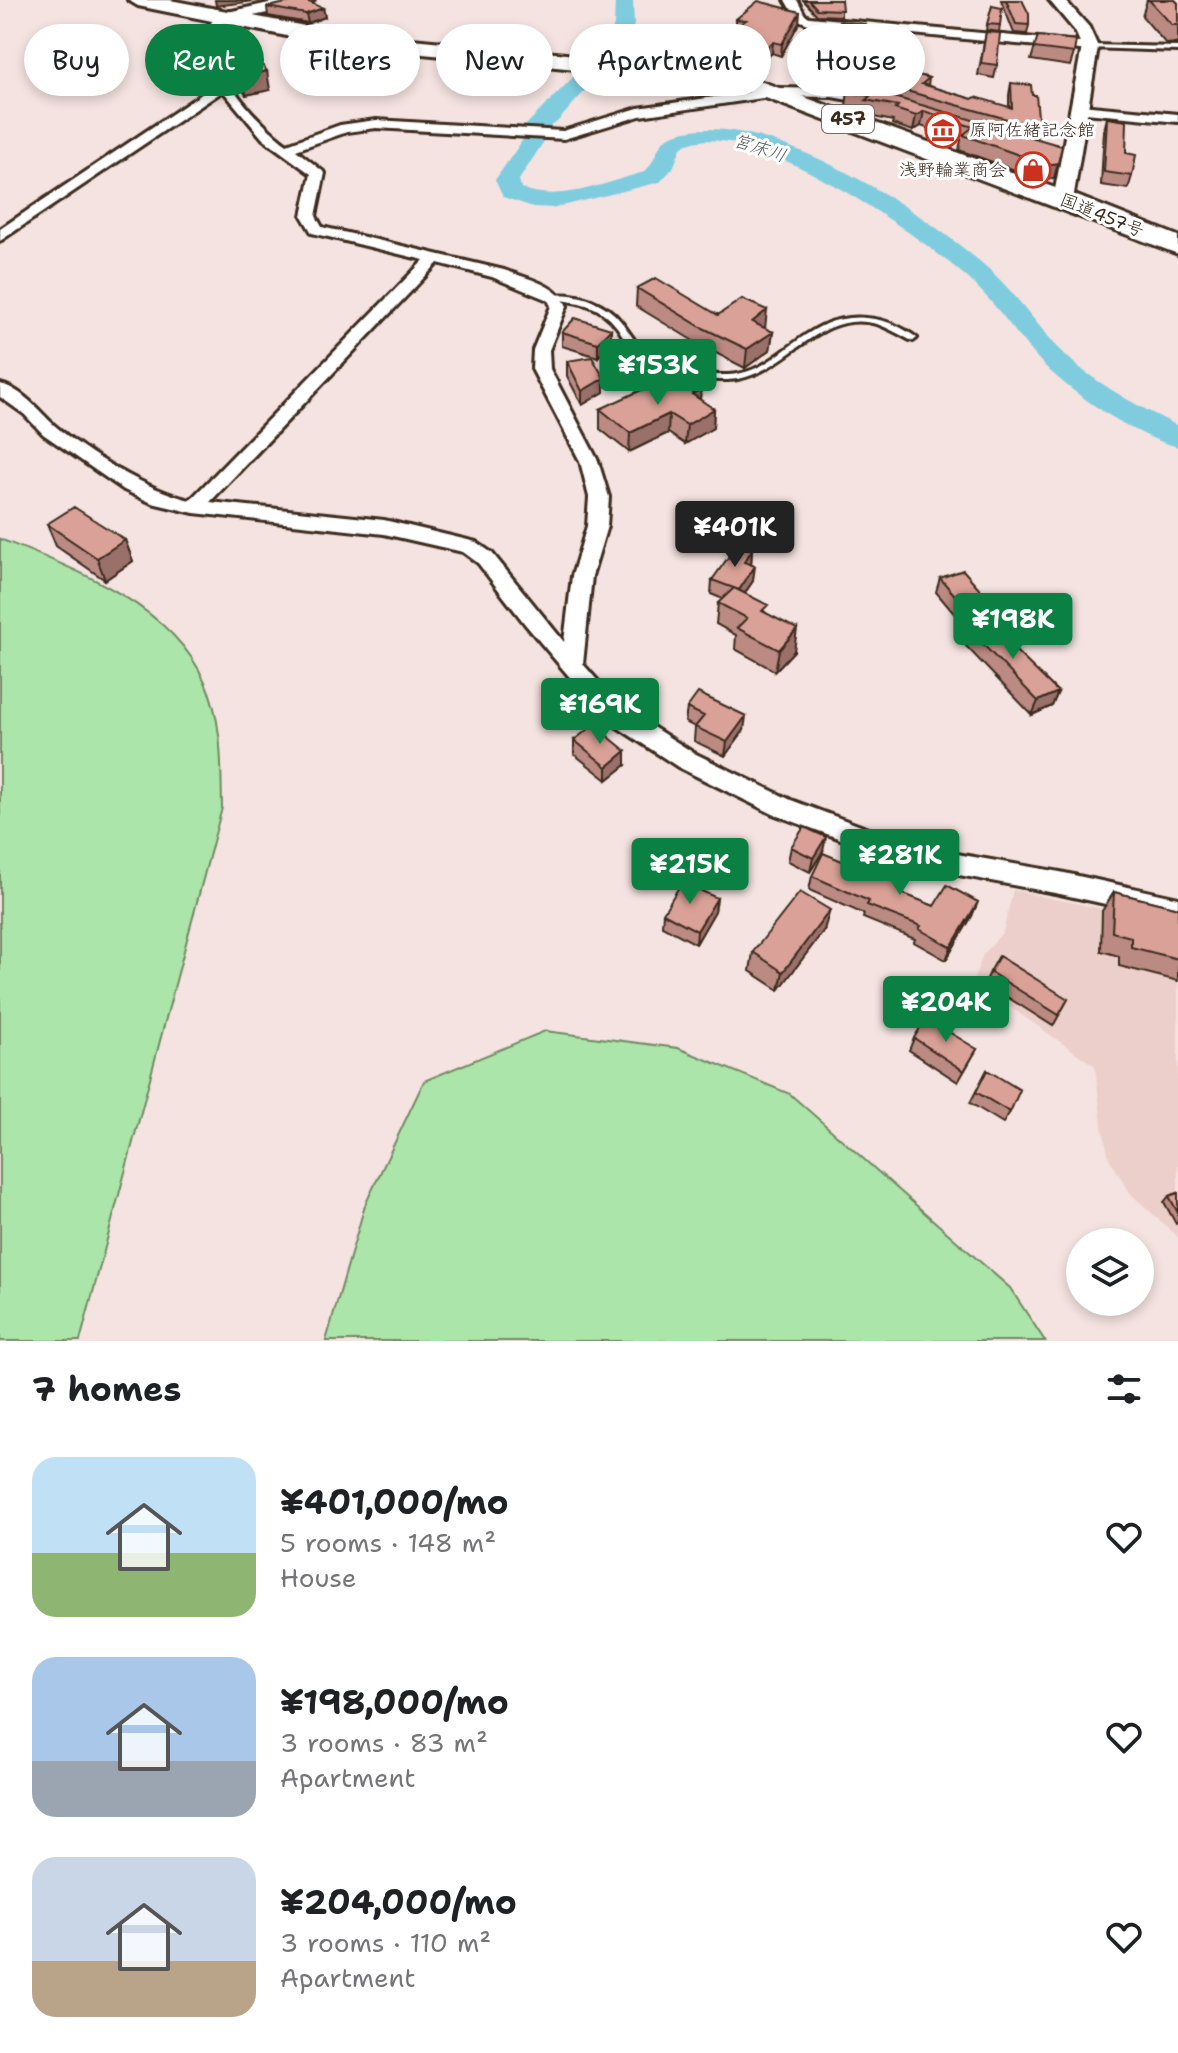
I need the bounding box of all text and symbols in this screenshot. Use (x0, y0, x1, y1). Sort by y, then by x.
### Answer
chip: Buy (24, 24, 129, 96)
chip: Rent (145, 24, 264, 96)
chip: Filters (280, 24, 420, 96)
chip: New (436, 24, 553, 96)
chip: Apartment (569, 24, 771, 96)
chip: House (787, 24, 925, 96)
road number: 457 (822, 105, 874, 133)
museum icon: 原阿佐緒記念館 (924, 111, 962, 149)
place label: 原阿佐緒記念館 (969, 118, 1095, 142)
water label: 宮床川 (731, 128, 789, 168)
shop icon: 浅野輪業商会 (1014, 151, 1052, 189)
place label: 浅野輪業商会 (899, 158, 1007, 182)
street label: 国道457号 (1056, 187, 1148, 243)
pin: ¥153K (602, 339, 714, 407)
text: ¥153K (617, 347, 699, 382)
pin: ¥401K (679, 501, 791, 569)
text: ¥401K (693, 509, 777, 544)
pin: ¥198K (957, 593, 1069, 661)
text: ¥198K (971, 601, 1055, 636)
pin: ¥169K (544, 678, 656, 746)
text: ¥169K (559, 686, 641, 721)
pin: ¥281K (844, 829, 956, 897)
text: ¥281K (858, 837, 942, 872)
pin: ¥215K (634, 838, 746, 906)
text: ¥215K (650, 846, 730, 881)
pin: ¥204K (890, 976, 1002, 1044)
text: ¥204K (901, 984, 991, 1019)
map controls (1066, 1228, 1154, 1316)
button: layers (1066, 1228, 1154, 1316)
text: 7 homes (32, 1366, 181, 1412)
icon: filters (1102, 1367, 1146, 1411)
text: ¥401,000/mo (280, 1479, 509, 1525)
icon: home (96, 1489, 192, 1585)
icon: heart (1102, 1515, 1146, 1559)
text: 5 rooms · 148 m² (280, 1525, 496, 1560)
text: House (280, 1560, 356, 1595)
text: ¥198,000/mo (280, 1679, 509, 1725)
icon: home (96, 1689, 192, 1785)
icon: heart (1102, 1715, 1146, 1759)
text: 3 rooms · 83 m² (280, 1725, 488, 1760)
text: Apartment (280, 1760, 416, 1795)
text: ¥204,000/mo (280, 1879, 517, 1925)
icon: home (96, 1889, 192, 1985)
icon: heart (1102, 1915, 1146, 1959)
text: 3 rooms · 110 m² (280, 1925, 491, 1960)
text: Apartment (280, 1960, 416, 1995)

